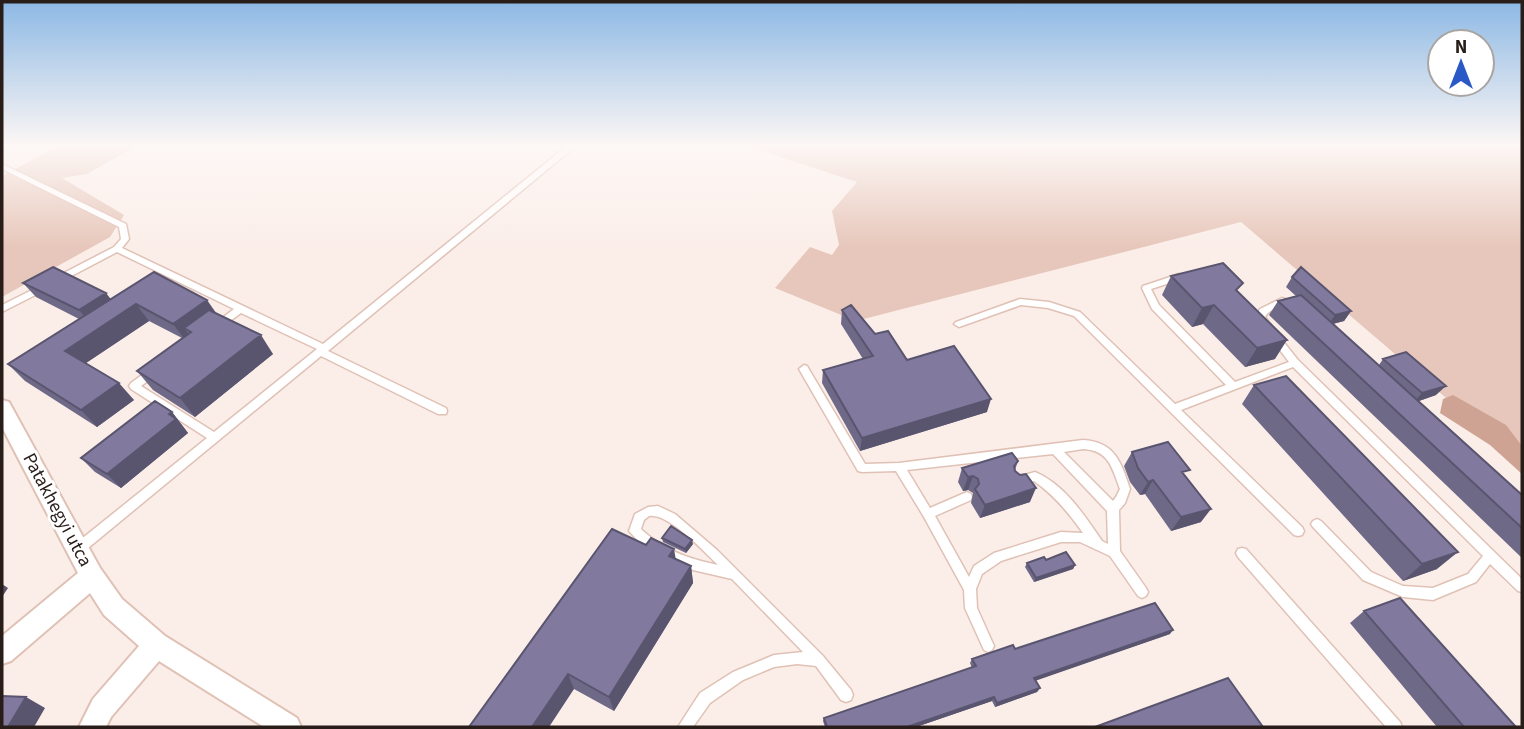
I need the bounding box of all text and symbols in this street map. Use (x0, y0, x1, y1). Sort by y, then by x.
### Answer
north arrow (1426, 28, 1496, 98)
text: N (1455, 34, 1467, 61)
street label: Patakhegyi utca (16, 448, 98, 572)

